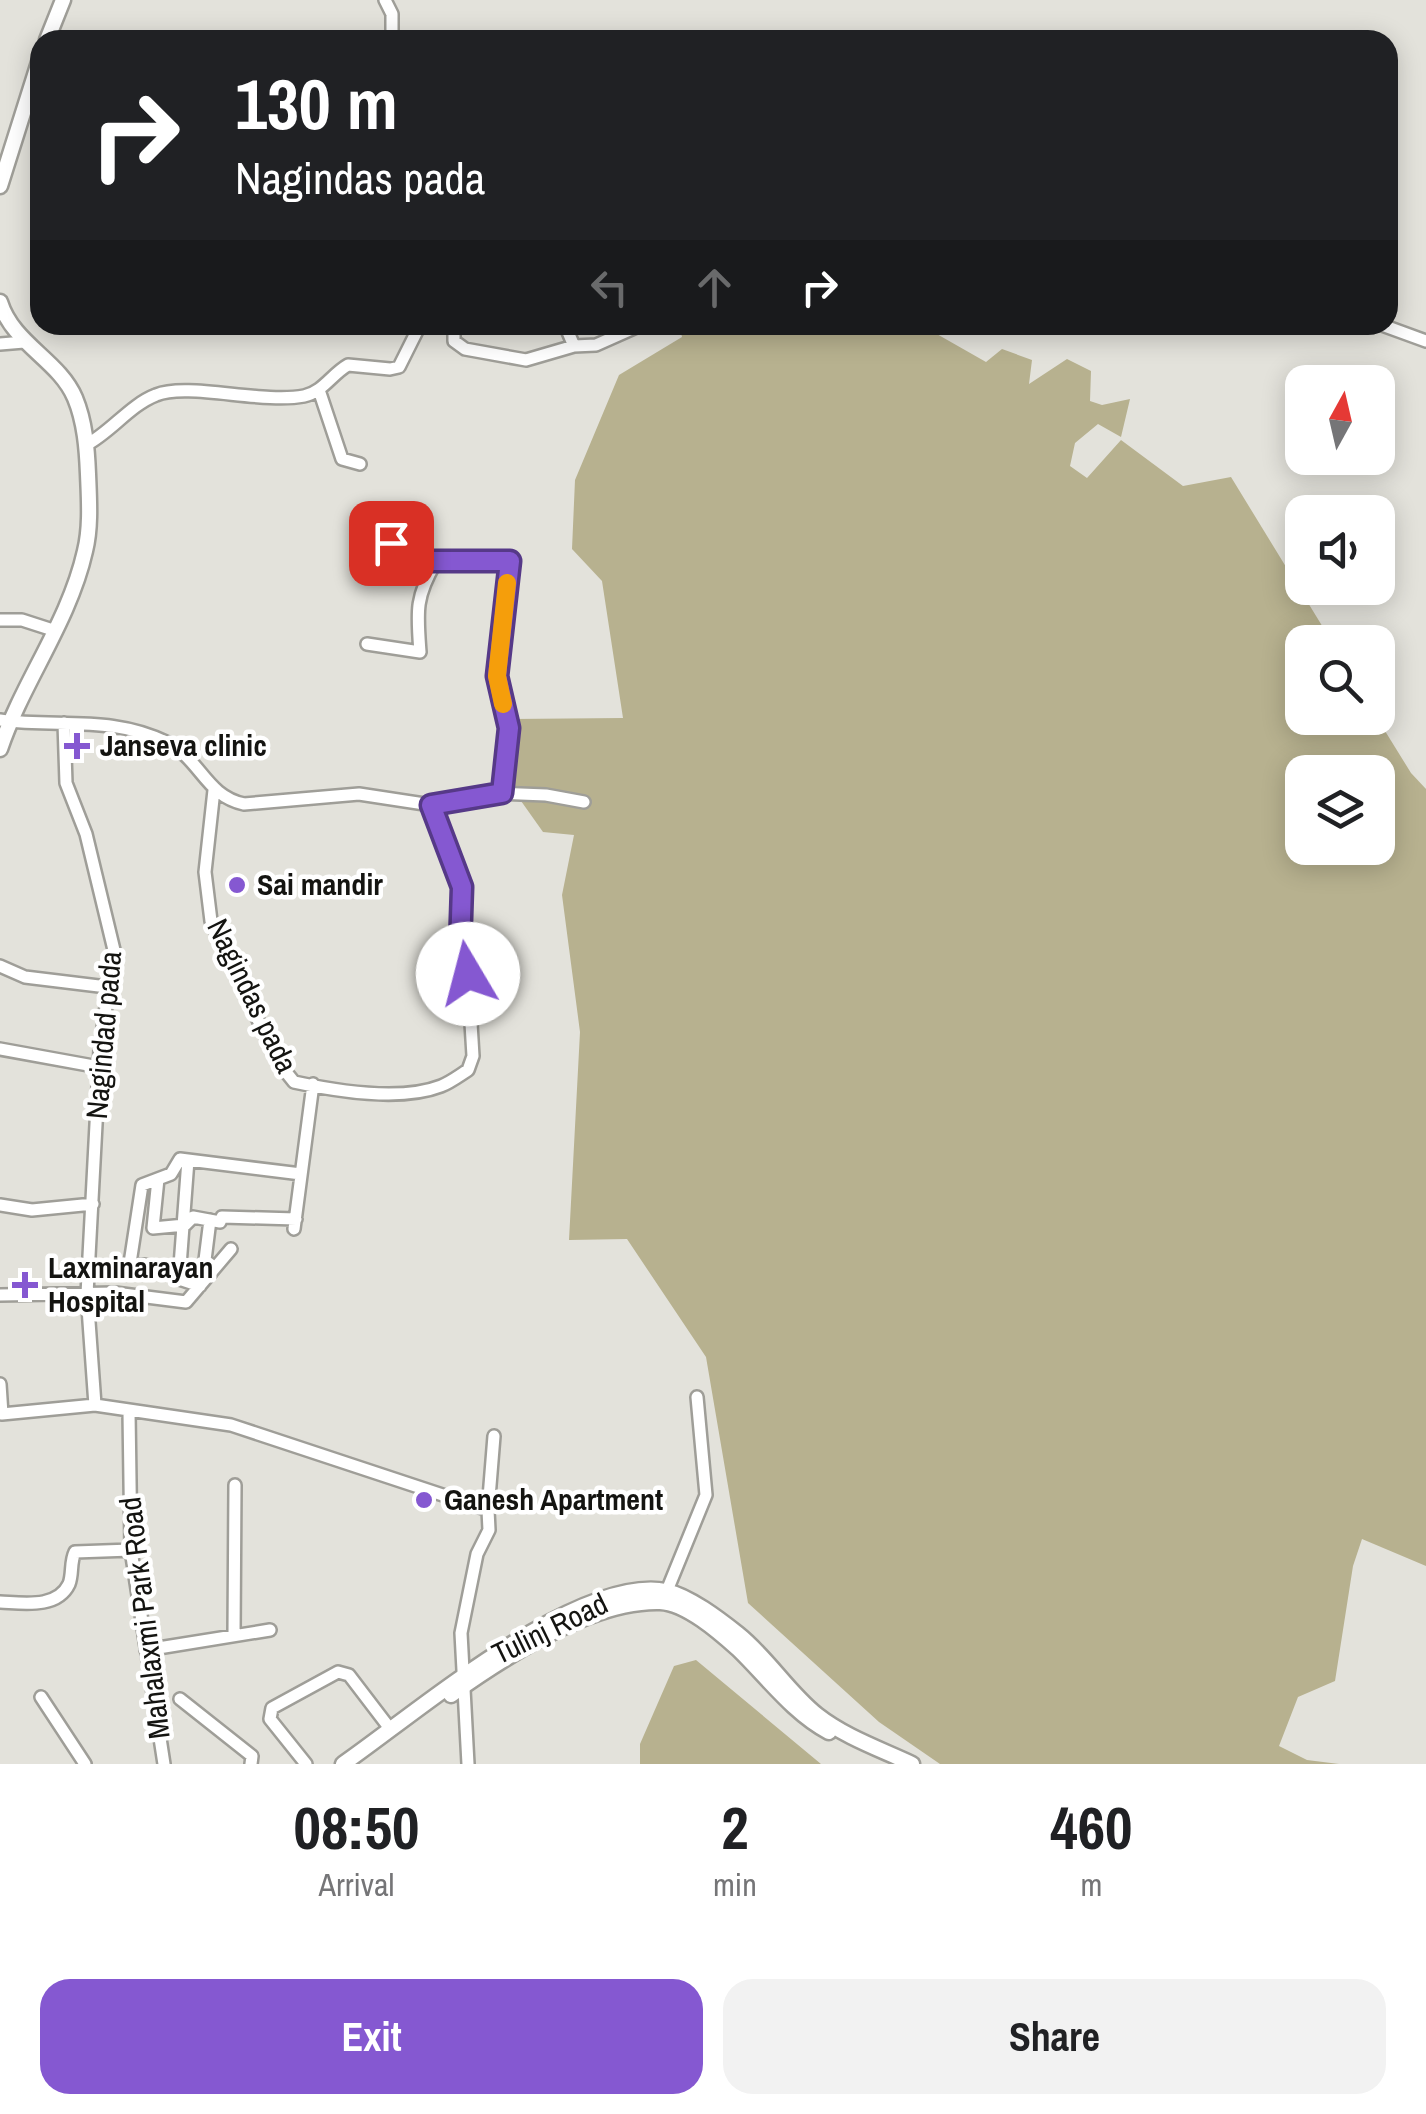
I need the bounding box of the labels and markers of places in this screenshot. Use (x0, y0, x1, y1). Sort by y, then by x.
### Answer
pin (349, 501, 434, 586)
place label: Janseva clinic (100, 725, 267, 765)
marker: Janseva clinic (64, 733, 90, 759)
place label: Sai mandir (257, 864, 383, 904)
marker: Sai mandir (226, 874, 248, 896)
place label: Laxminarayan Hospital (48, 1247, 213, 1321)
marker: Laxminarayan Hospital (12, 1272, 38, 1298)
place label: Ganesh Apartment (444, 1479, 663, 1519)
marker: Ganesh Apartment (413, 1489, 435, 1511)

